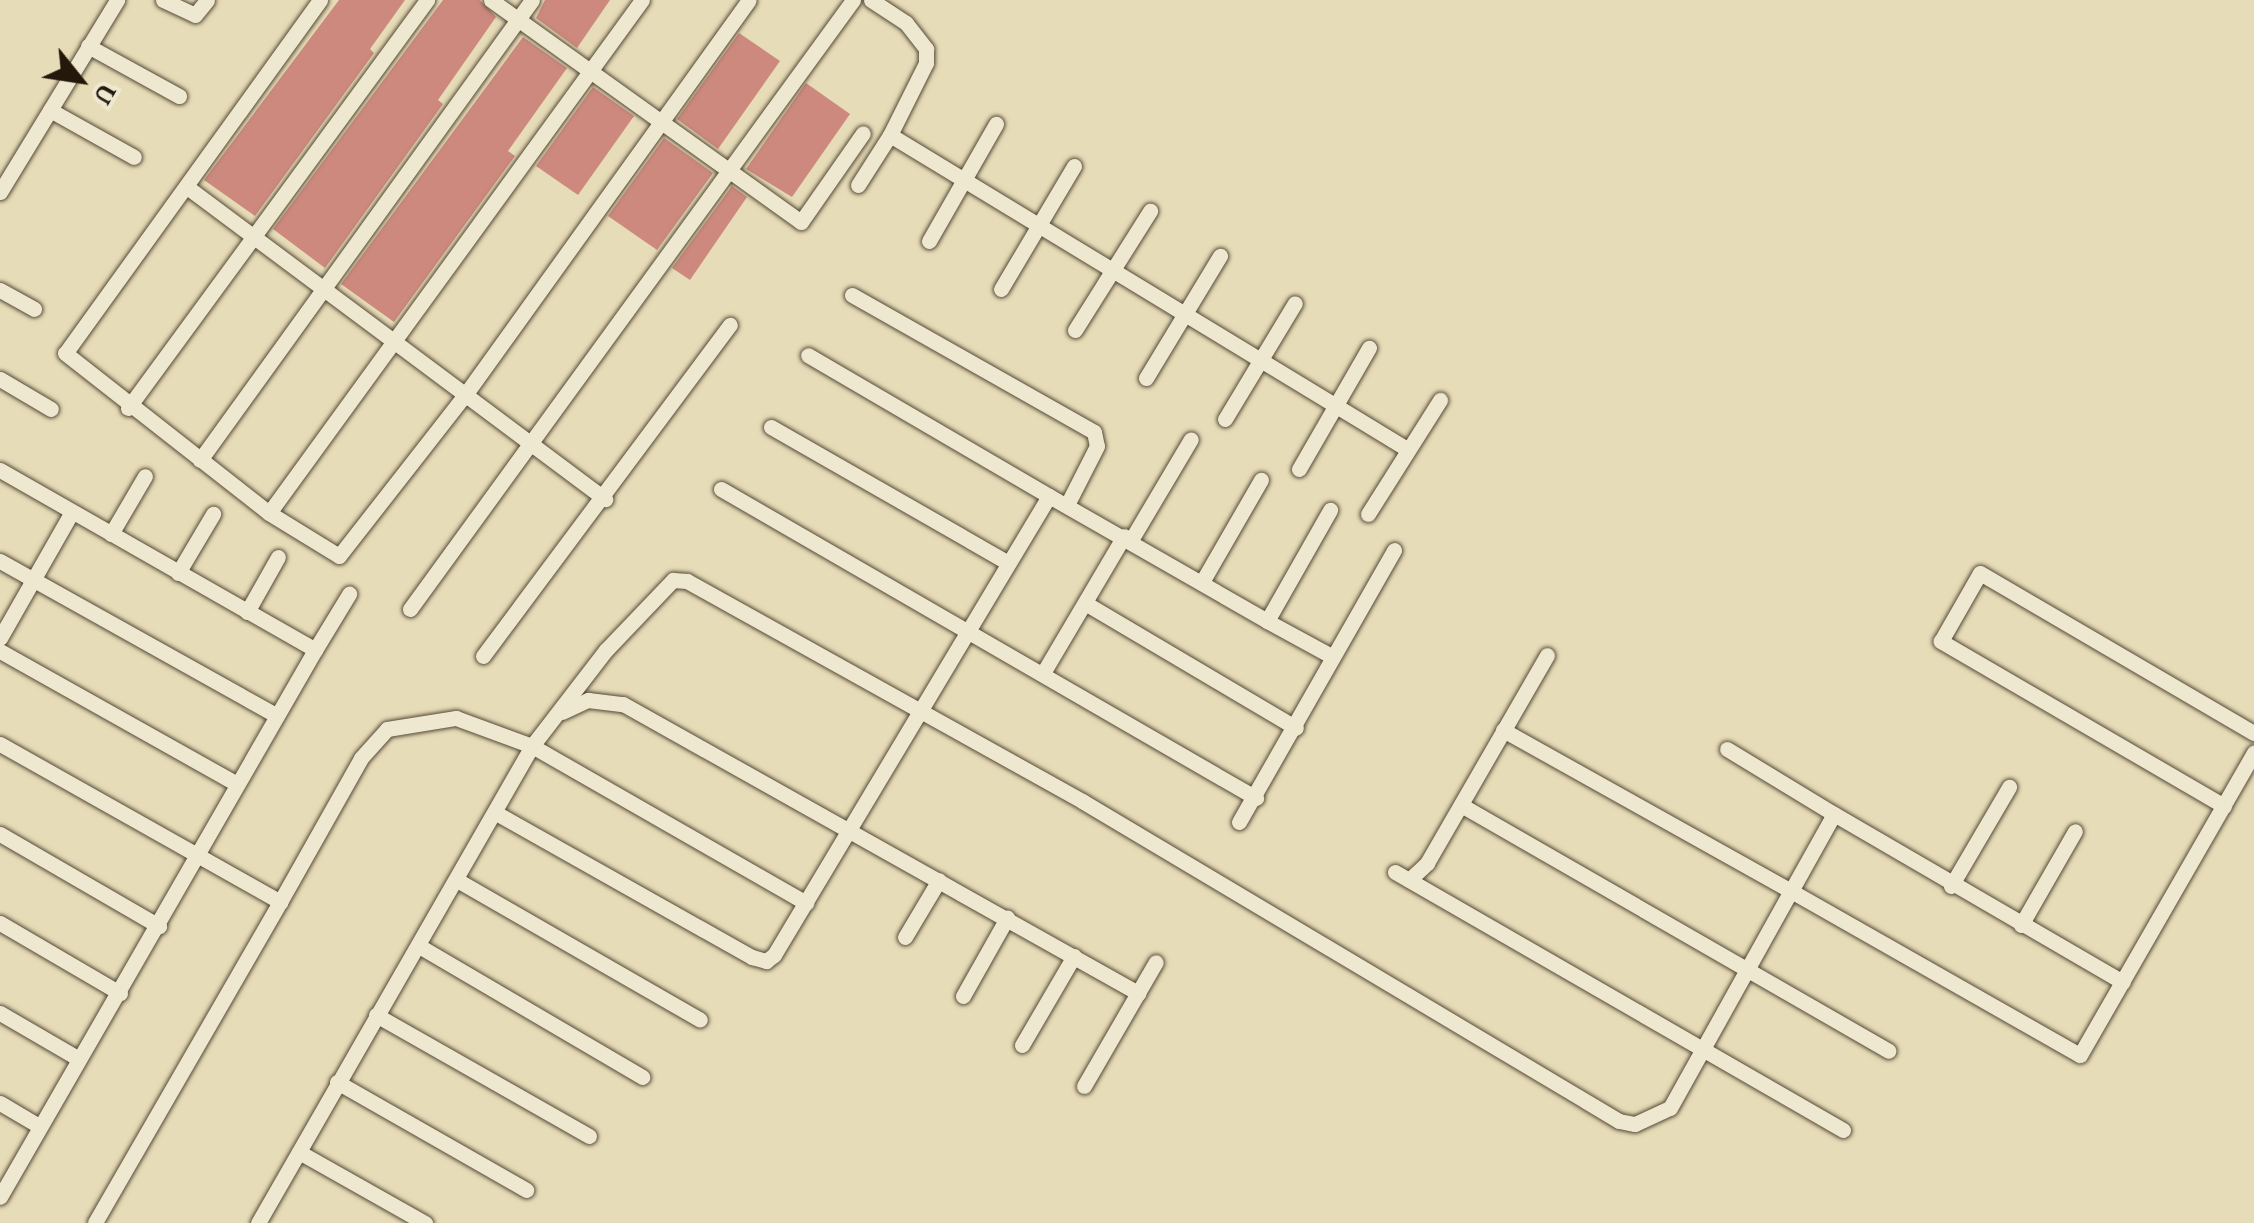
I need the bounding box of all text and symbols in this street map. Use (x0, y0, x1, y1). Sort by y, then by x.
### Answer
north arrow (30, 30, 130, 130)
text: U (84, 77, 129, 114)

